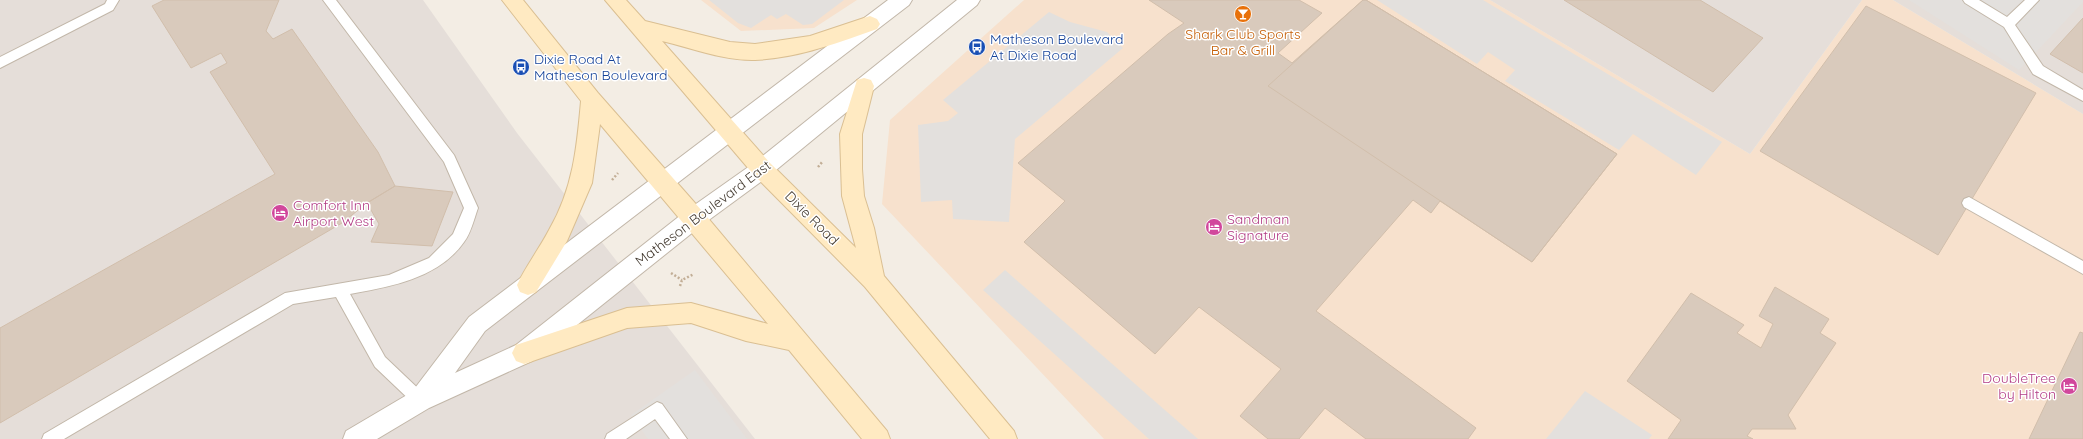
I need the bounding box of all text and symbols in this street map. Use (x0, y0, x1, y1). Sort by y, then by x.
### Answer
bar icon: Shark Club Sports Bar & Grill (1233, 4, 1253, 24)
place label: Shark Club Sports Bar & Grill (1185, 25, 1301, 59)
place label: Matheson Boulevard At Dixie Road (990, 30, 1123, 64)
bus stop icon: Matheson Boulevard At Dixie Road (967, 37, 987, 57)
place label: Dixie Road At Matheson Boulevard (534, 50, 667, 84)
bus stop icon: Dixie Road At Matheson Boulevard (511, 57, 531, 77)
street label: Matheson Boulevard East (632, 156, 775, 270)
street label: Dixie Road (781, 187, 843, 249)
place label: Comfort Inn Airport West (293, 196, 374, 230)
hotel icon: Comfort Inn Airport West (270, 203, 290, 223)
place label: Sandman Signature (1227, 210, 1289, 244)
hotel icon: Sandman Signature (1204, 217, 1224, 237)
place label: DoubleTree by Hilton (1982, 369, 2056, 403)
hotel icon: DoubleTree by Hilton (2059, 376, 2079, 396)

